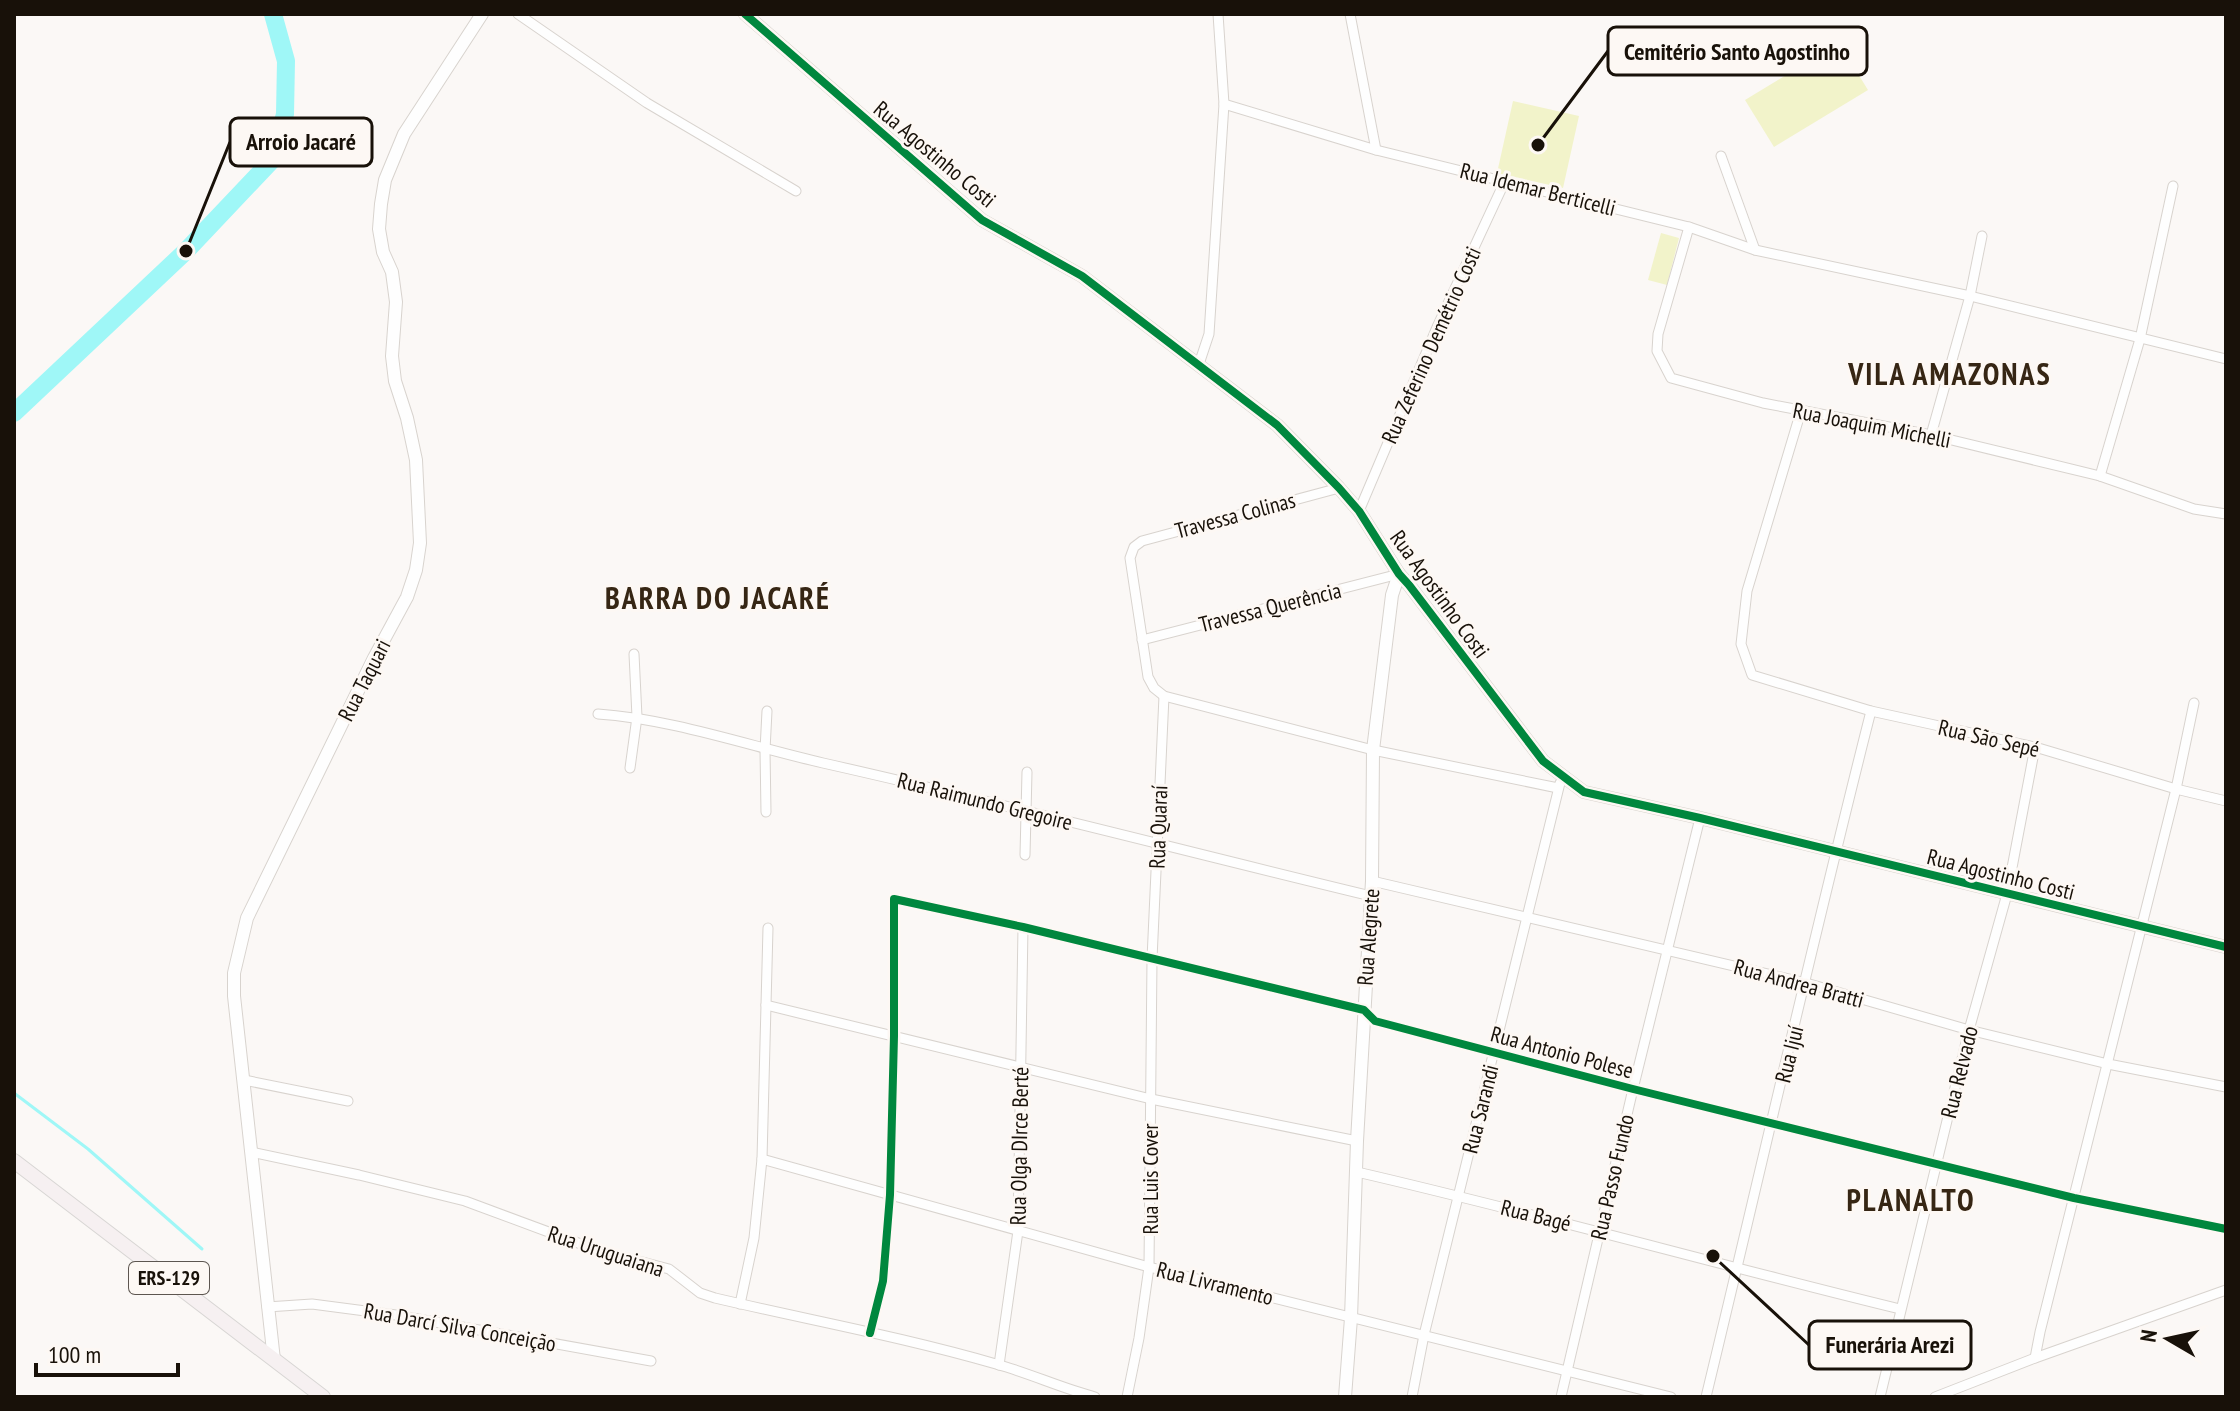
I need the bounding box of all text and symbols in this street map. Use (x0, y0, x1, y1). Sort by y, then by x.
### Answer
callout: Cemitério Santo Agostinho (1608, 27, 1867, 75)
text: Cemitério Santo Agostinho (1624, 36, 1850, 67)
street label: Rua Agostinho Costi (868, 95, 1002, 213)
callout: Arroio Jacaré (230, 118, 372, 166)
text: Arroio Jacaré (245, 126, 356, 157)
street label: Rua Idemar Berticelli (1457, 156, 1619, 222)
street label: Rua Zeferino Demétrio Costi (1375, 242, 1487, 448)
district label: VILA AMAZONAS (1847, 354, 2052, 393)
street label: Rua Joaquim Michelli (1791, 396, 1953, 454)
street label: Travessa Colinas (1172, 485, 1298, 545)
street label: Rua Agostinho Costi (1384, 525, 1496, 663)
street label: Travessa Querência (1196, 576, 1344, 638)
district label: BARRA DO JACARÉ (605, 578, 831, 617)
street label: Rua Taquari (331, 634, 397, 726)
street label: Rua São Sepé (1936, 713, 2042, 763)
street label: Rua Raimundo Gregoire (894, 766, 1076, 836)
street label: Rua Quaraí (1143, 785, 1173, 869)
street label: Rua Agostinho Costi (1924, 842, 2078, 906)
street label: Rua Alegrete (1351, 888, 1385, 986)
street label: Rua Andrea Bratti (1731, 952, 1867, 1014)
street label: Rua Antonio Polese (1488, 1020, 1636, 1084)
street label: Rua Ijuí (1768, 1022, 1810, 1085)
street label: Rua Relvado (1934, 1023, 1984, 1121)
street label: Rua Sarandi (1455, 1062, 1505, 1156)
street label: Rua Olga DIrce Berté (1004, 1066, 1034, 1226)
street label: Rua Passo Fundo (1584, 1111, 1640, 1243)
street label: Rua Luis Cover (1136, 1123, 1164, 1235)
district label: PLANALTO (1847, 1180, 1975, 1219)
street label: Rua Bagé (1498, 1193, 1574, 1237)
street label: Rua Uruguaiana (544, 1219, 668, 1283)
street label: Rua Livramento (1154, 1255, 1276, 1311)
road number: ERS-129 (129, 1262, 209, 1294)
street label: Rua Darcí Silva Conceição (362, 1296, 558, 1358)
north arrow (2128, 1299, 2208, 1379)
callout: Funerária Arezi (1809, 1321, 1971, 1369)
scale bar (36, 1327, 178, 1377)
text: N (2133, 1328, 2163, 1344)
text: Funerária Arezi (1825, 1329, 1955, 1360)
text: 100 m (48, 1339, 101, 1370)

